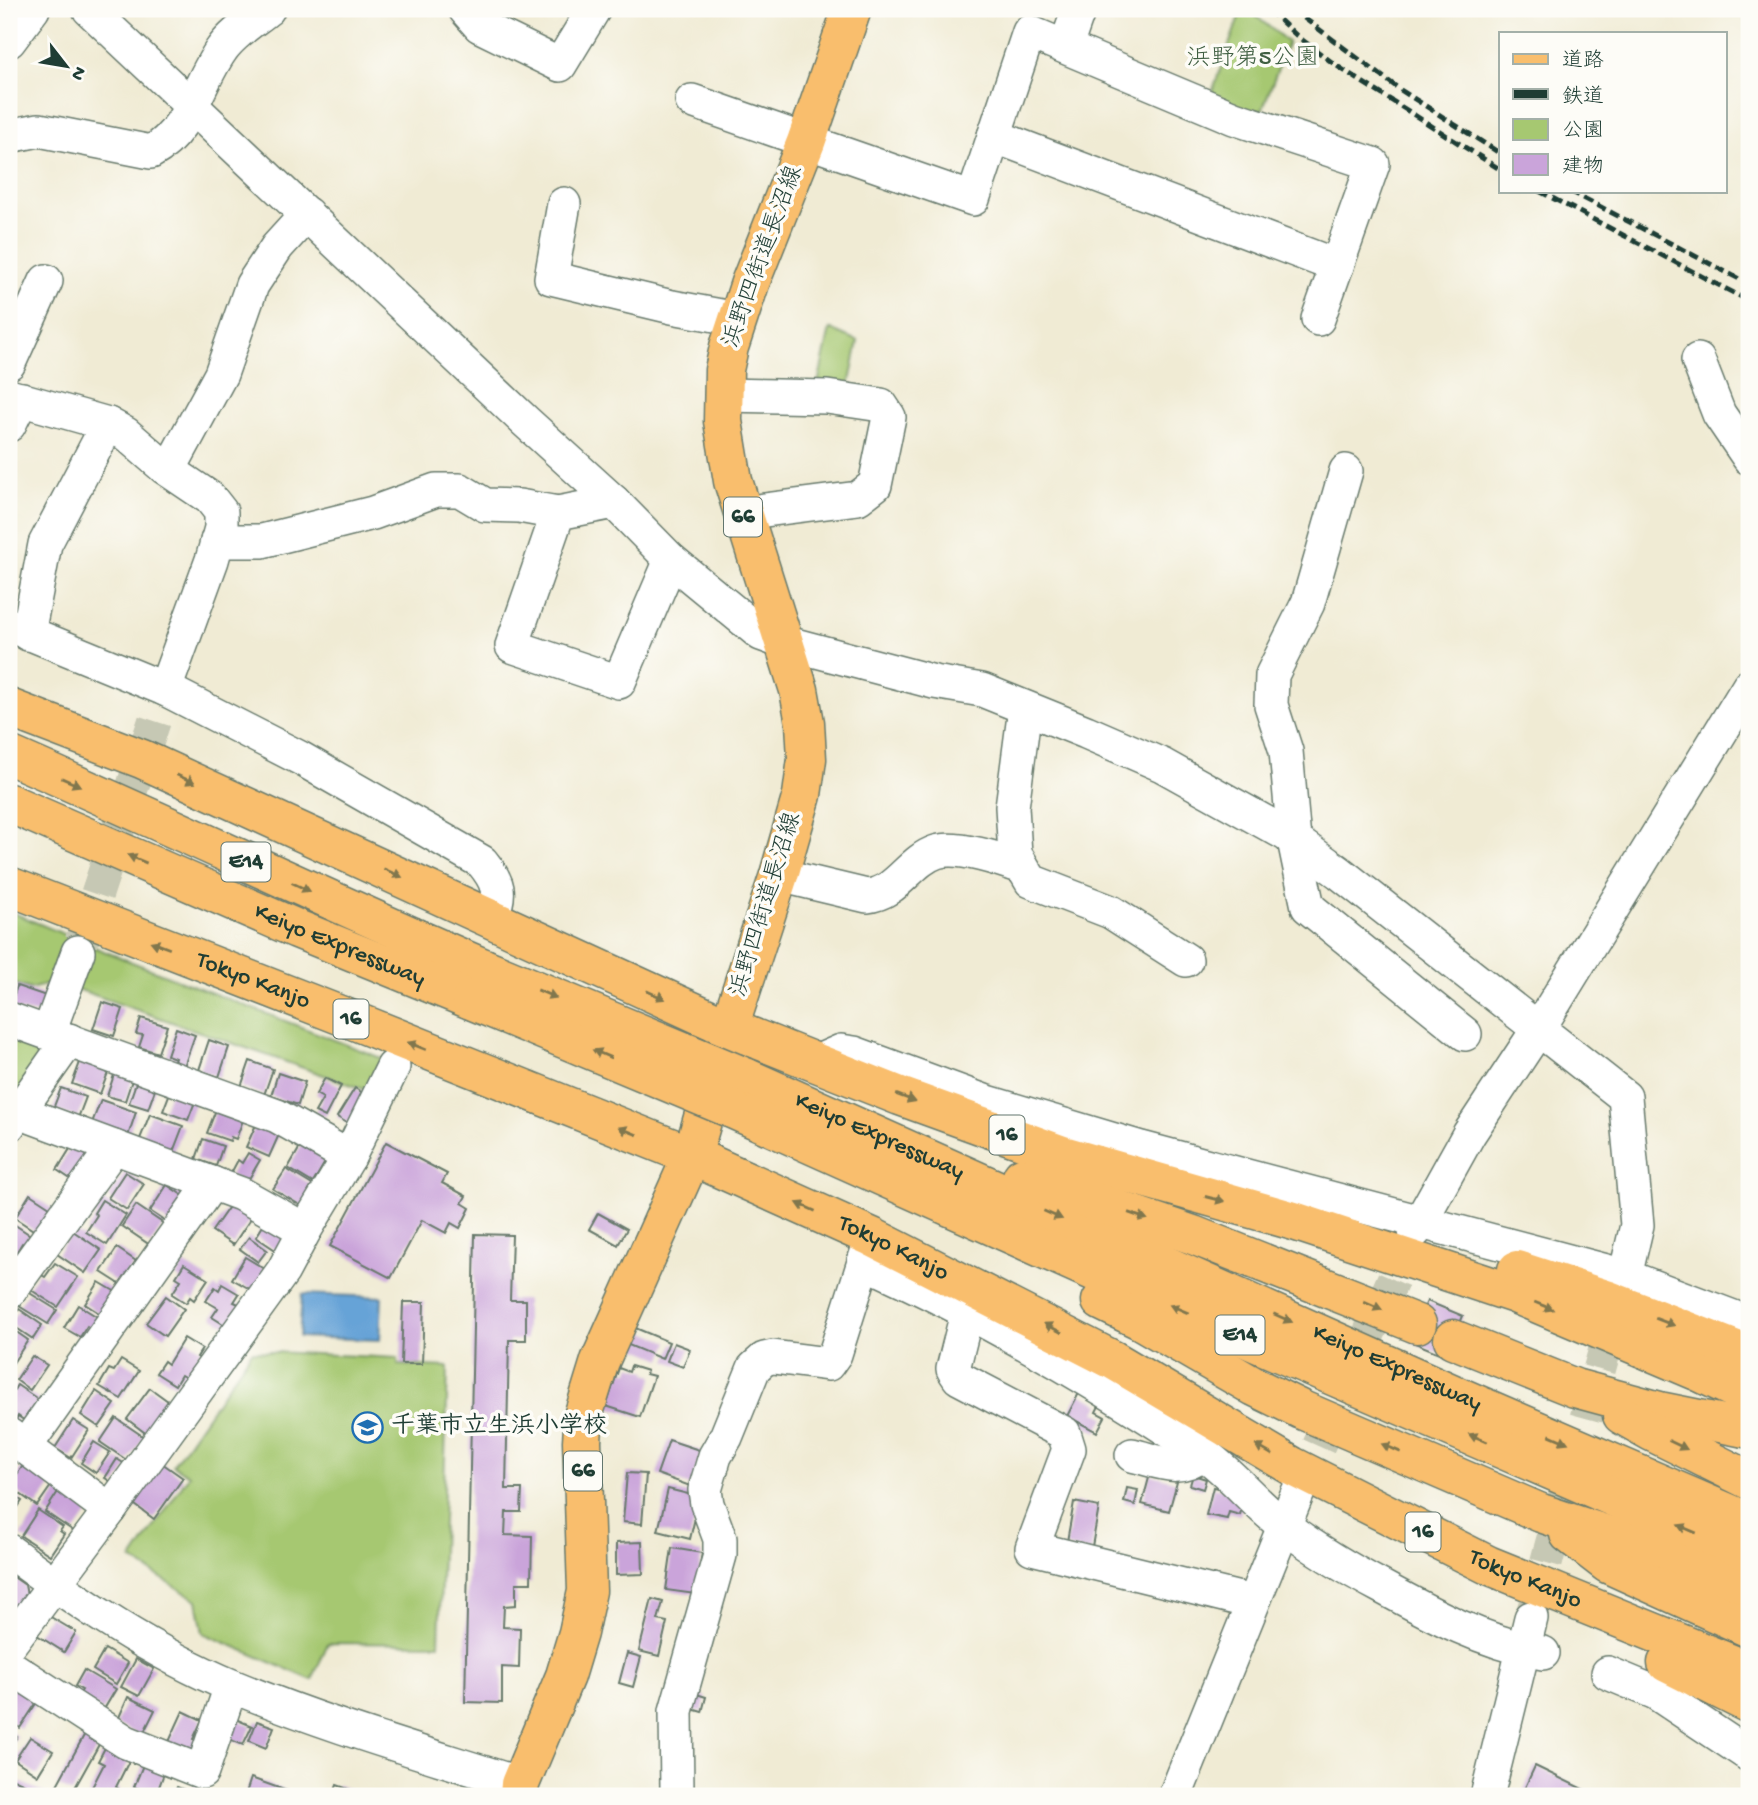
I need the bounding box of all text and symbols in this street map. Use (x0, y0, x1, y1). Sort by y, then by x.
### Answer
north arrow (32, 32, 102, 102)
legend (1499, 32, 1726, 192)
park label: 浜野第5公園 (1187, 44, 1319, 74)
text: 道路 (1562, 49, 1604, 75)
text: N (65, 62, 91, 84)
text: 鉄道 (1562, 85, 1604, 111)
text: 公園 (1562, 120, 1604, 145)
text: 建物 (1562, 155, 1604, 181)
street label: 浜野四街道長沼線 (717, 161, 810, 352)
road number: 66 (724, 498, 762, 537)
one-way arrow (176, 773, 196, 785)
one-way arrow (61, 777, 82, 788)
street label: 浜野四街道長沼線 (724, 809, 809, 1001)
road number: E14 (222, 842, 270, 882)
one-way arrow (127, 853, 148, 864)
one-way arrow (383, 867, 403, 879)
one-way arrow (290, 882, 311, 893)
street label: Keiyo Expressway (249, 897, 429, 994)
one-way arrow (149, 939, 170, 950)
street label: Tokyo Kanjo (190, 945, 314, 1016)
one-way arrow (536, 989, 557, 1000)
one-way arrow (646, 989, 666, 1001)
road number: 16 (334, 1000, 368, 1038)
one-way arrow (406, 1040, 427, 1051)
one-way arrow (591, 1049, 612, 1060)
street label: Keiyo Expressway (790, 1087, 969, 1188)
one-way arrow (895, 1093, 916, 1104)
road number: 16 (990, 1116, 1024, 1154)
one-way arrow (617, 1126, 638, 1137)
one-way arrow (1204, 1194, 1226, 1205)
one-way arrow (796, 1201, 817, 1212)
street label: Tokyo Kanjo (832, 1208, 953, 1288)
one-way arrow (1043, 1210, 1064, 1221)
one-way arrow (1127, 1211, 1148, 1222)
one-way arrow (1363, 1300, 1383, 1312)
one-way arrow (1533, 1300, 1554, 1311)
one-way arrow (1169, 1303, 1189, 1315)
one-way arrow (1273, 1313, 1294, 1324)
road number: E14 (1216, 1316, 1264, 1354)
one-way arrow (1655, 1316, 1676, 1327)
street label: Keiyo Expressway (1308, 1318, 1486, 1419)
one-way arrow (1043, 1323, 1063, 1334)
school or university icon: 千葉市立生浜小学校 (351, 1410, 385, 1444)
place label: 千葉市立生浜小学校 (391, 1412, 607, 1442)
one-way arrow (1468, 1432, 1488, 1444)
one-way arrow (1549, 1433, 1569, 1445)
one-way arrow (1668, 1439, 1688, 1450)
one-way arrow (1381, 1442, 1401, 1454)
one-way arrow (1255, 1444, 1274, 1456)
road number: 66 (564, 1452, 602, 1490)
road number: 16 (1406, 1512, 1440, 1552)
one-way arrow (1676, 1523, 1697, 1534)
street label: Tokyo Kanjo (1462, 1542, 1586, 1616)

